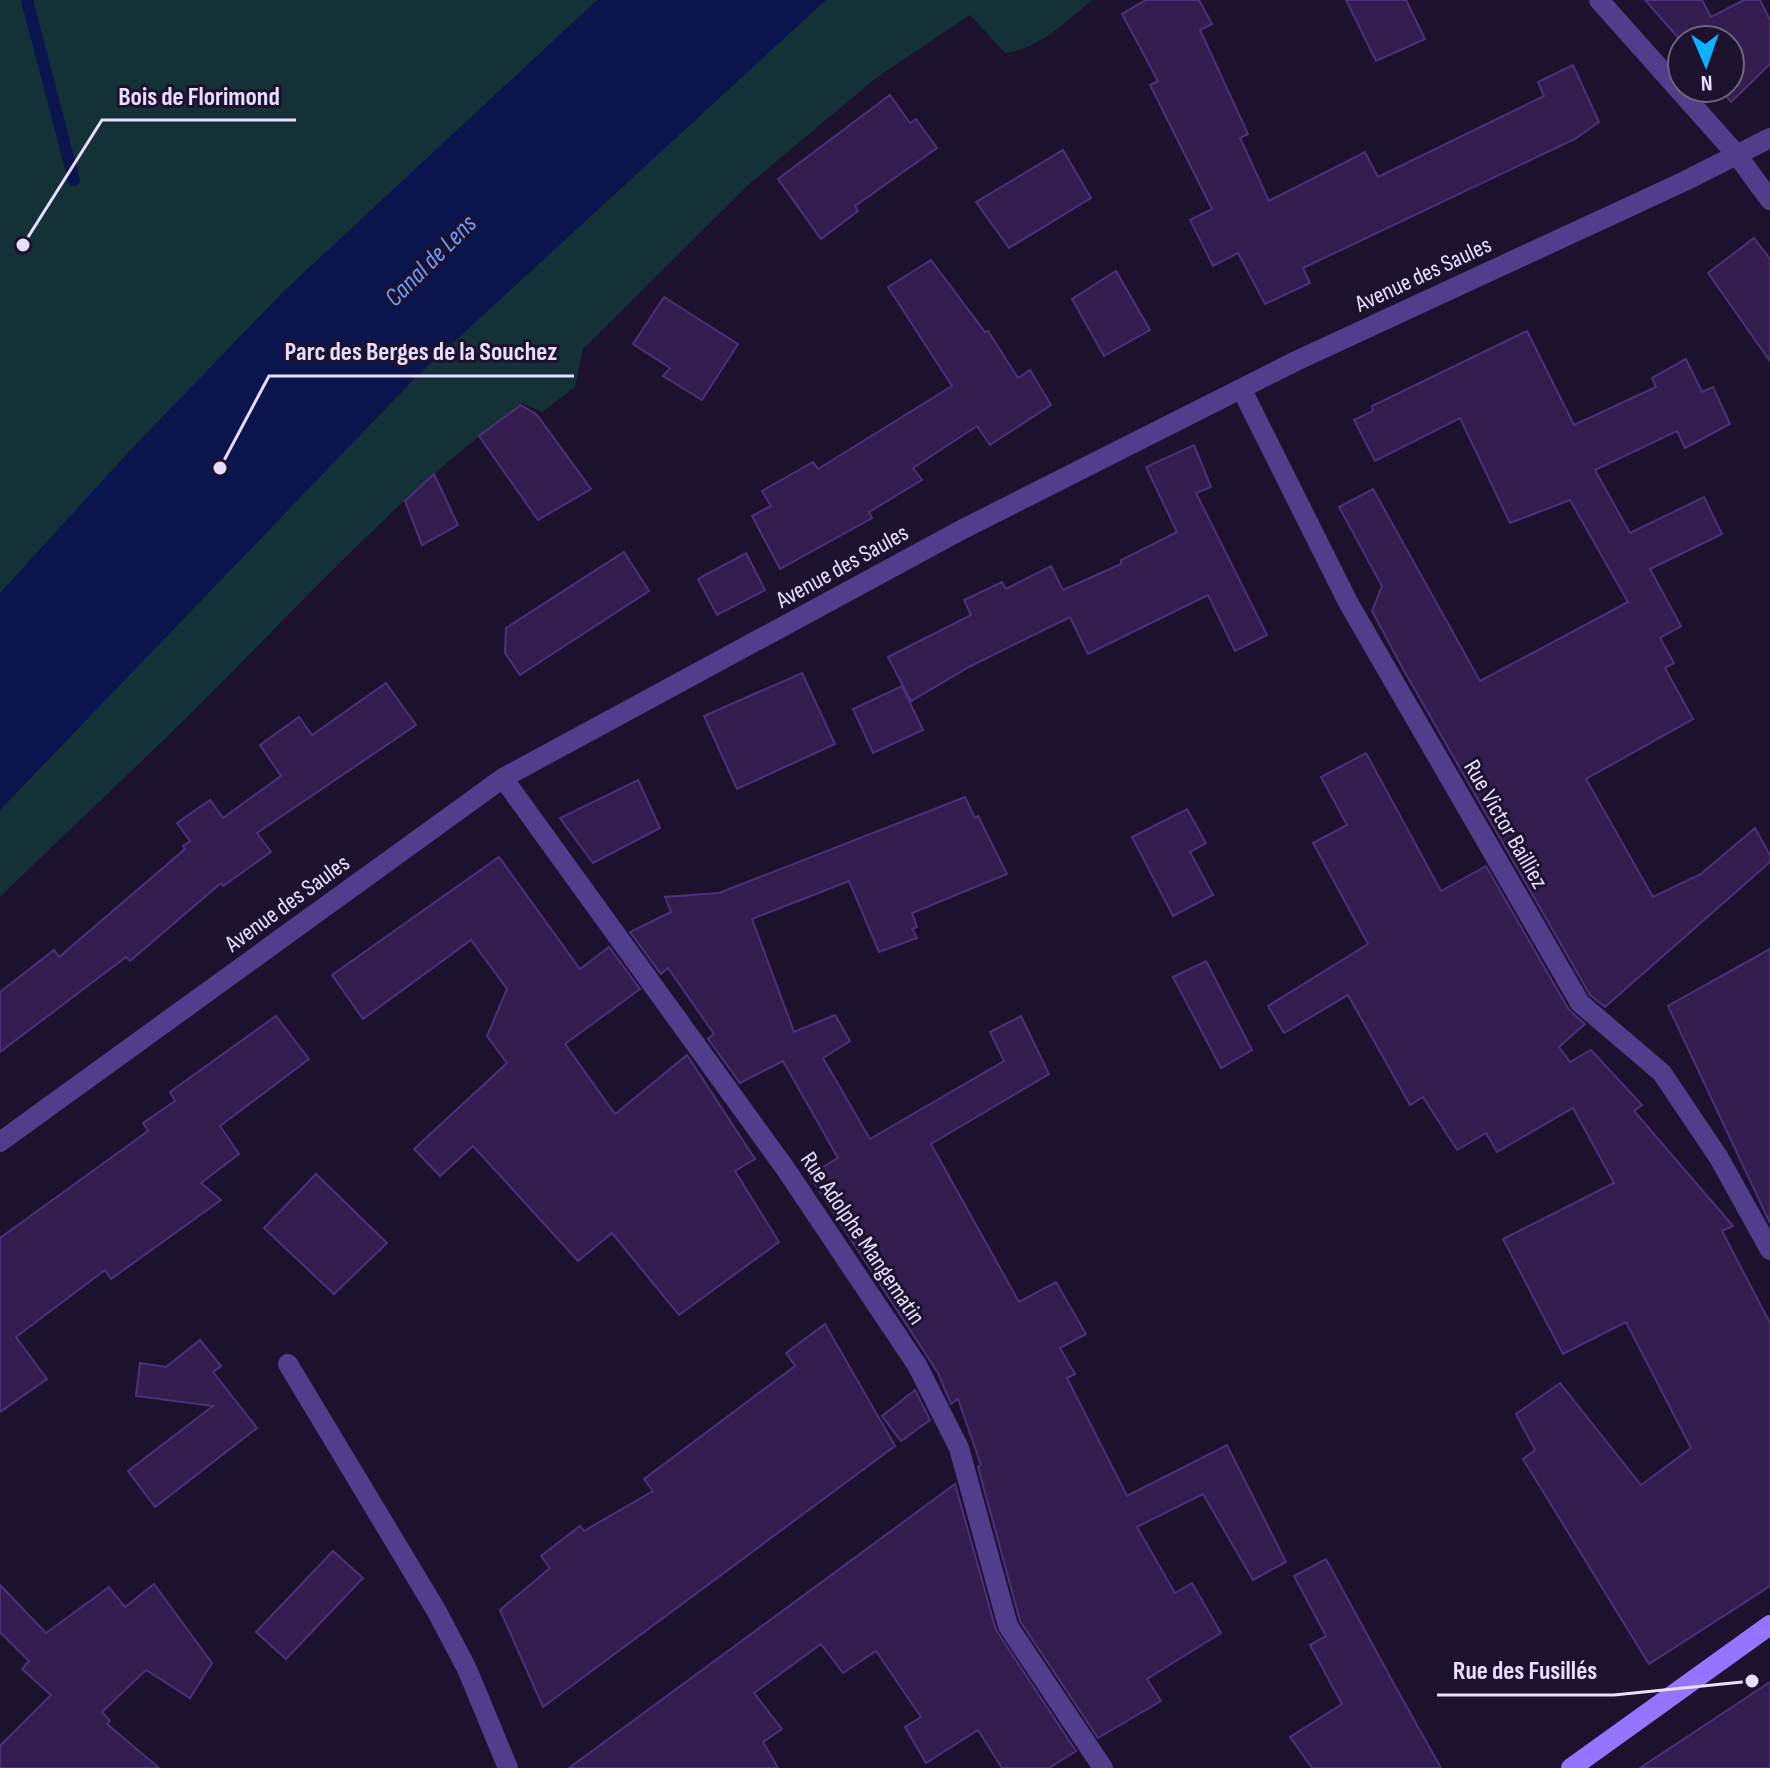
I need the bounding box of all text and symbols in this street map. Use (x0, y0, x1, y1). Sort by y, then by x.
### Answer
north arrow (1666, 24, 1746, 104)
text: N (1700, 69, 1713, 96)
callout: Bois de Florimond (102, 70, 296, 120)
text: Bois de Florimond (118, 82, 280, 113)
water label: Canal de Lens (379, 209, 483, 313)
street label: Avenue des Saules (1350, 230, 1496, 319)
callout: Parc des Berges de la Souchez (269, 326, 574, 376)
text: Parc des Berges de la Souchez (285, 337, 557, 368)
street label: Avenue des Saules (770, 518, 913, 615)
street label: Rue Victor Bailliez (1457, 755, 1554, 894)
street label: Avenue des Saules (219, 849, 355, 959)
street label: Rue Adolphe Mangematin (794, 1146, 931, 1330)
callout: Rue des Fusillés (1437, 1645, 1614, 1695)
text: Rue des Fusillés (1453, 1656, 1597, 1687)

